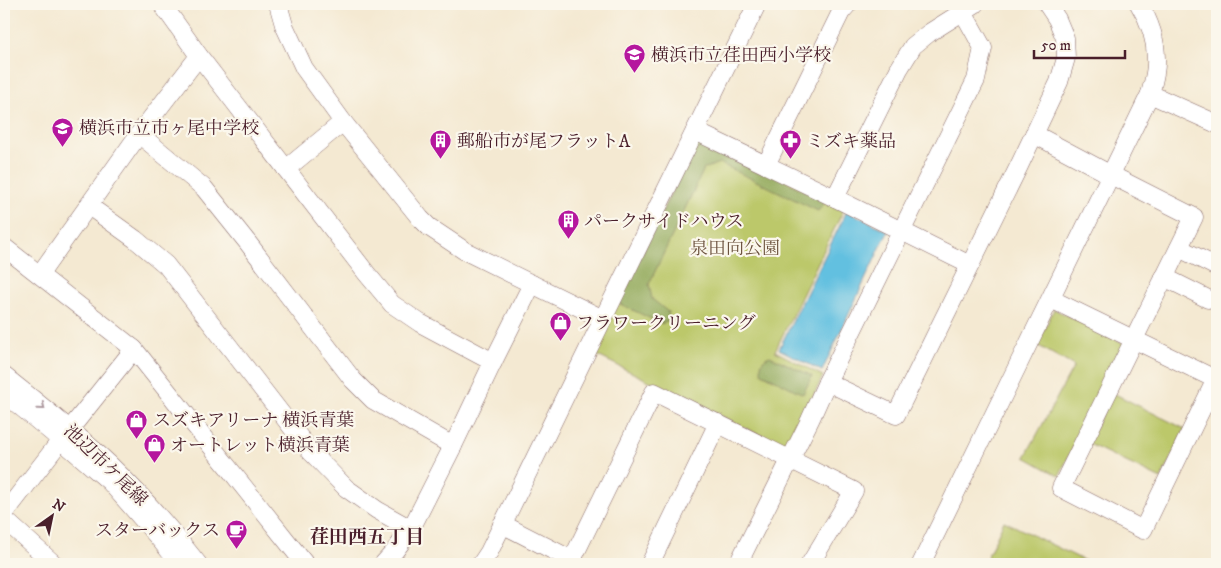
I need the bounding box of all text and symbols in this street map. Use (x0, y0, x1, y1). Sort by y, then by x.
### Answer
scale bar (1034, 28, 1125, 60)
text: 50 m (1041, 36, 1071, 55)
school or university icon: 横浜市立荏田西小学校 (623, 43, 647, 74)
place label: 横浜市立荏田西小学校 (651, 45, 831, 67)
school or university icon: 横浜市立市ヶ尾中学校 (51, 116, 75, 147)
place label: 横浜市立市ヶ尾中学校 (79, 118, 259, 140)
building icon: 郵船市が尾フラットA (429, 129, 453, 160)
pharmacy icon: ミズキ薬品 (778, 129, 802, 160)
place label: 郵船市が尾フラットA (457, 131, 631, 153)
place label: ミズキ薬品 (806, 131, 896, 153)
building icon: パークサイドハウス (556, 209, 580, 240)
place label: パークサイドハウス (584, 211, 744, 233)
park label: 泉田向公園 (690, 238, 780, 260)
shop icon: フラワークリーニング (548, 311, 572, 342)
place label: フラワークリーニング (576, 313, 756, 335)
one-way arrow (36, 401, 45, 409)
shop icon: スズキアリーナ 横浜青葉 (125, 408, 149, 439)
place label: スズキアリーナ 横浜青葉 (153, 410, 354, 432)
street label: 池辺市ケ尾線 (59, 420, 152, 511)
shop icon: オートレット横浜青葉 (142, 433, 166, 464)
place label: オートレット横浜青葉 (170, 435, 350, 457)
north arrow (28, 490, 78, 540)
text: N (49, 495, 69, 517)
cafe icon: スターバックス (224, 518, 248, 549)
place label: スターバックス (95, 520, 220, 542)
district label: 荏田西五丁目 (310, 526, 424, 549)

